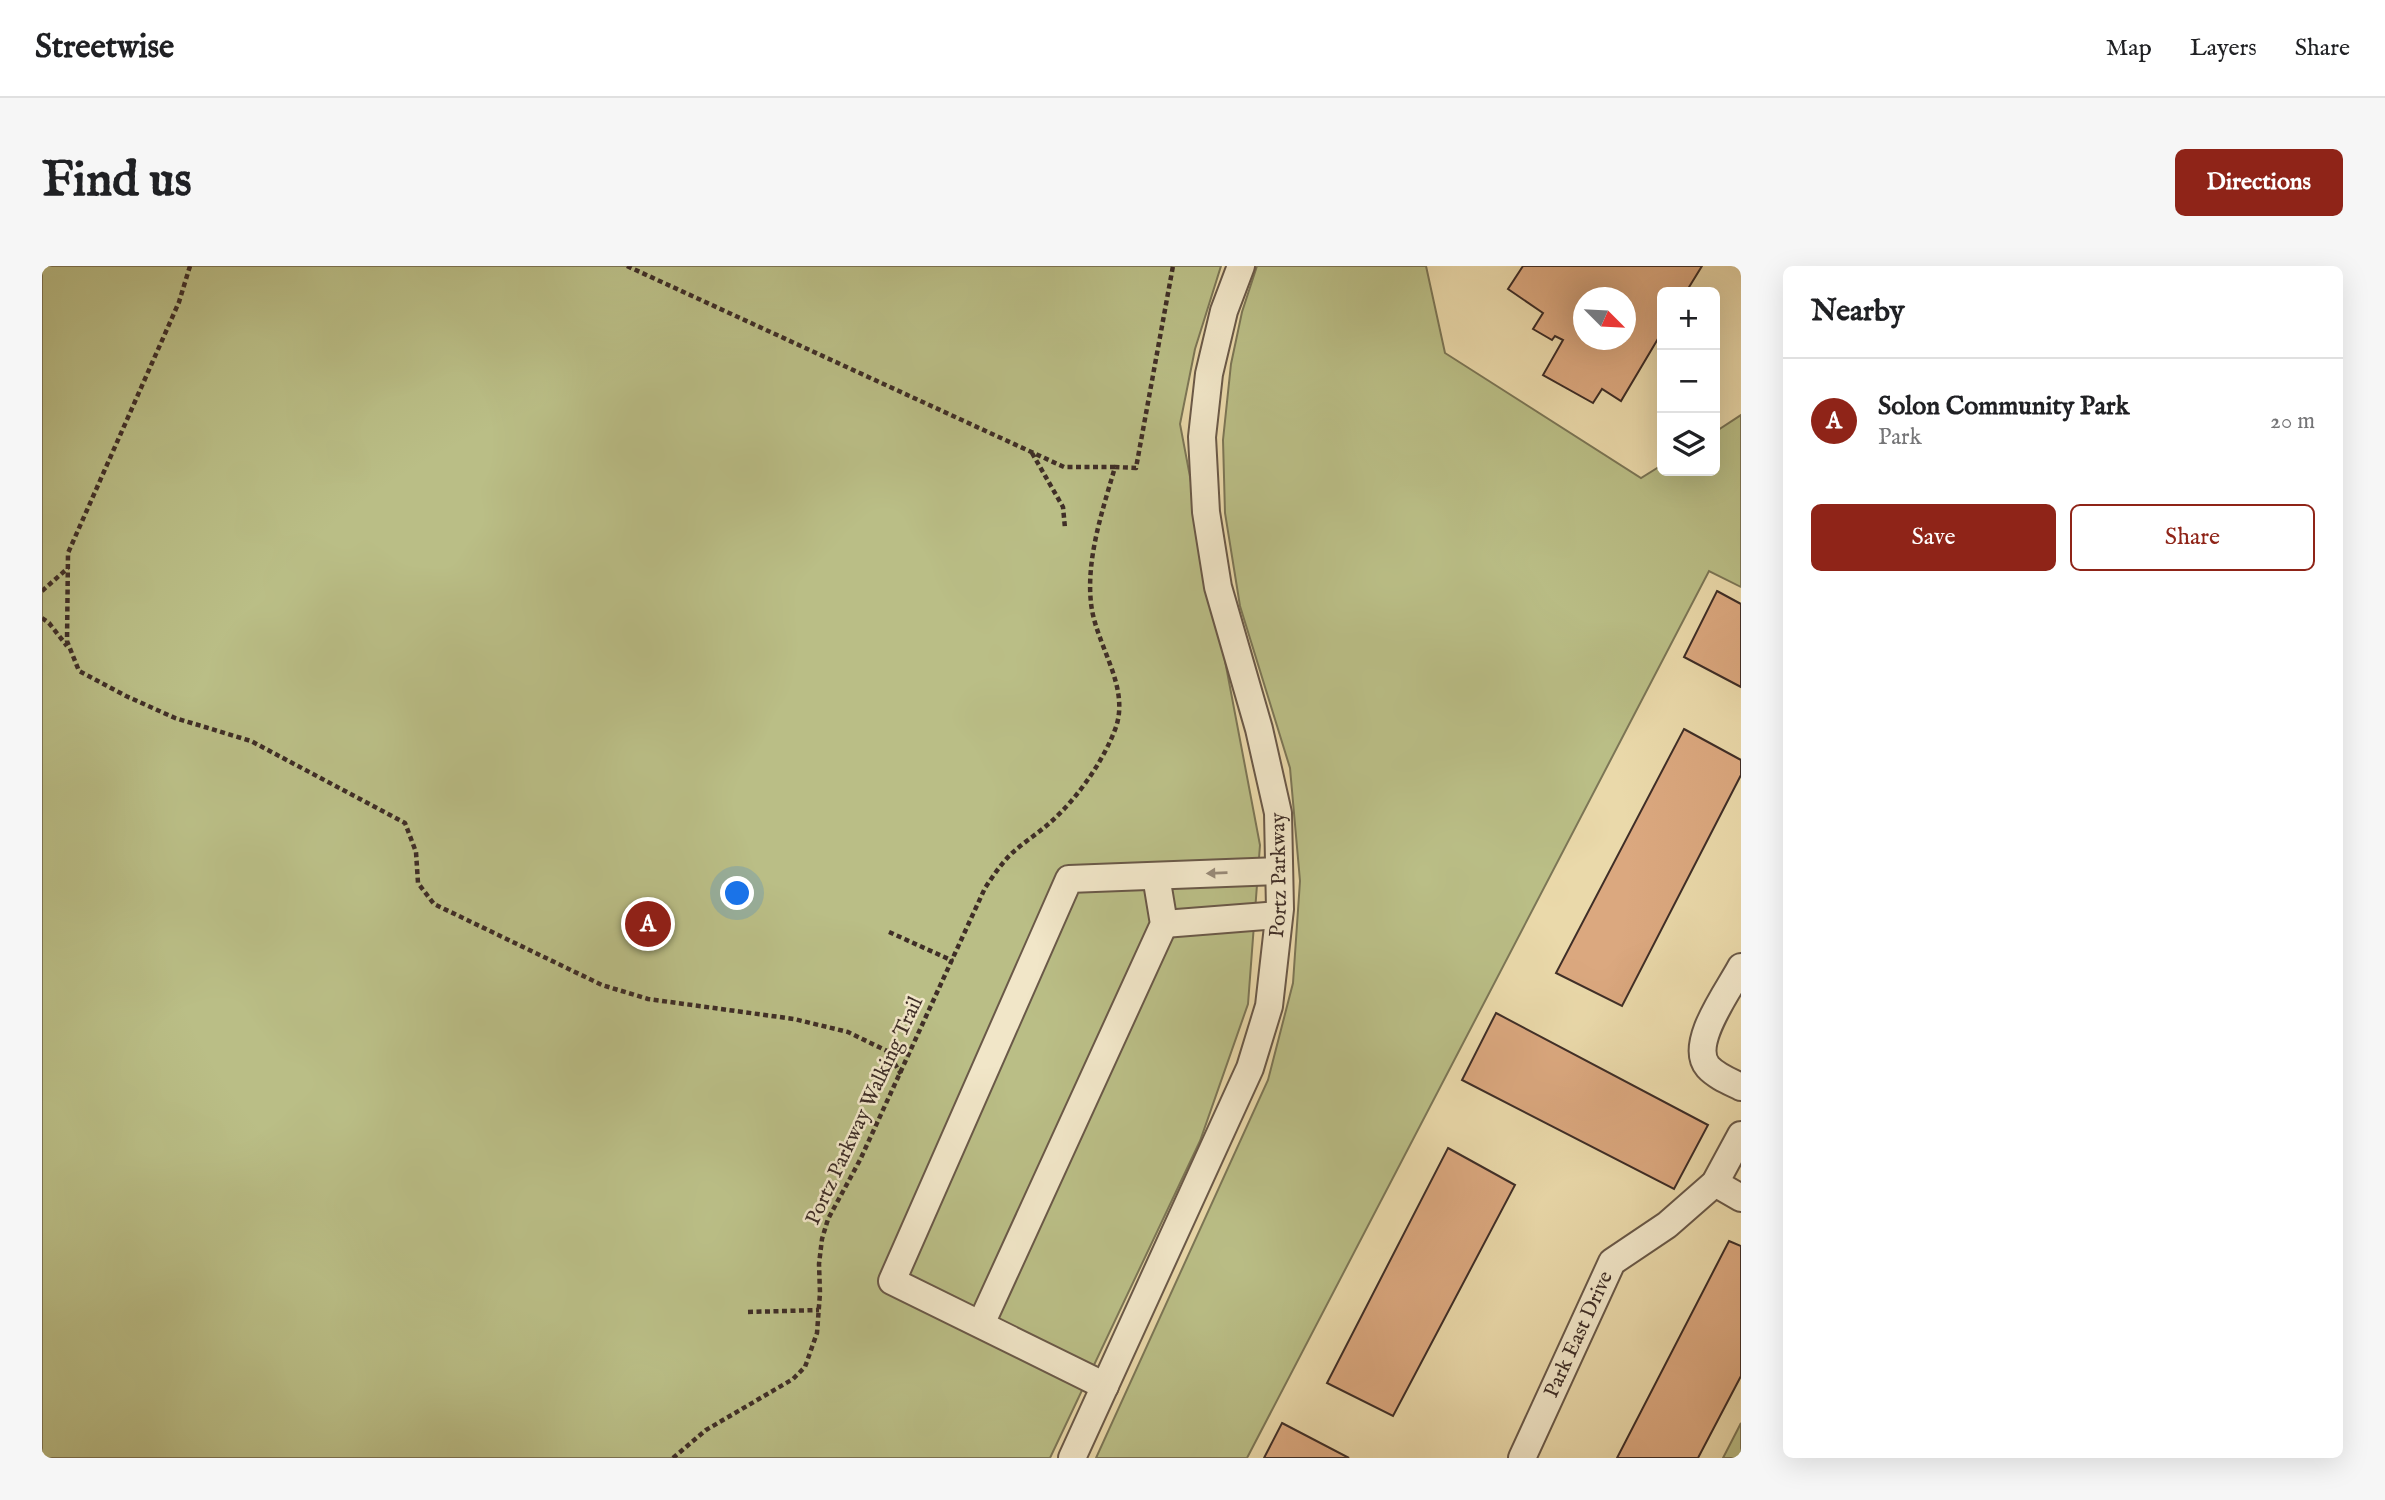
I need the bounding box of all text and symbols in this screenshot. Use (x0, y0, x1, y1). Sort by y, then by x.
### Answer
text: Streetwise (35, 27, 174, 69)
text: Map (2106, 33, 2152, 64)
text: Layers (2190, 33, 2257, 64)
text: Share (2295, 33, 2350, 64)
button: Directions (2175, 149, 2343, 216)
text: Find us (42, 151, 192, 213)
north arrow (1573, 287, 1636, 350)
map controls (1657, 287, 1720, 476)
button: + (1657, 287, 1720, 350)
text: Nearby (1811, 293, 1904, 331)
button: − (1657, 350, 1720, 413)
text: Solon Community Park (1878, 390, 2129, 423)
text: A (1826, 407, 1842, 436)
text: 20 m (2270, 407, 2315, 436)
button: layers (1657, 413, 1720, 476)
text: Park (1878, 423, 1922, 452)
button: Save (1811, 504, 2056, 571)
button: Share (2070, 504, 2315, 571)
street label: Portz Parkway (1263, 812, 1294, 939)
one-way arrow (1206, 868, 1228, 879)
your location (720, 876, 754, 910)
pin: A (625, 898, 671, 950)
street label: Portz Parkway Walking Trail (800, 992, 930, 1230)
street label: Park East Drive (1538, 1266, 1620, 1402)

